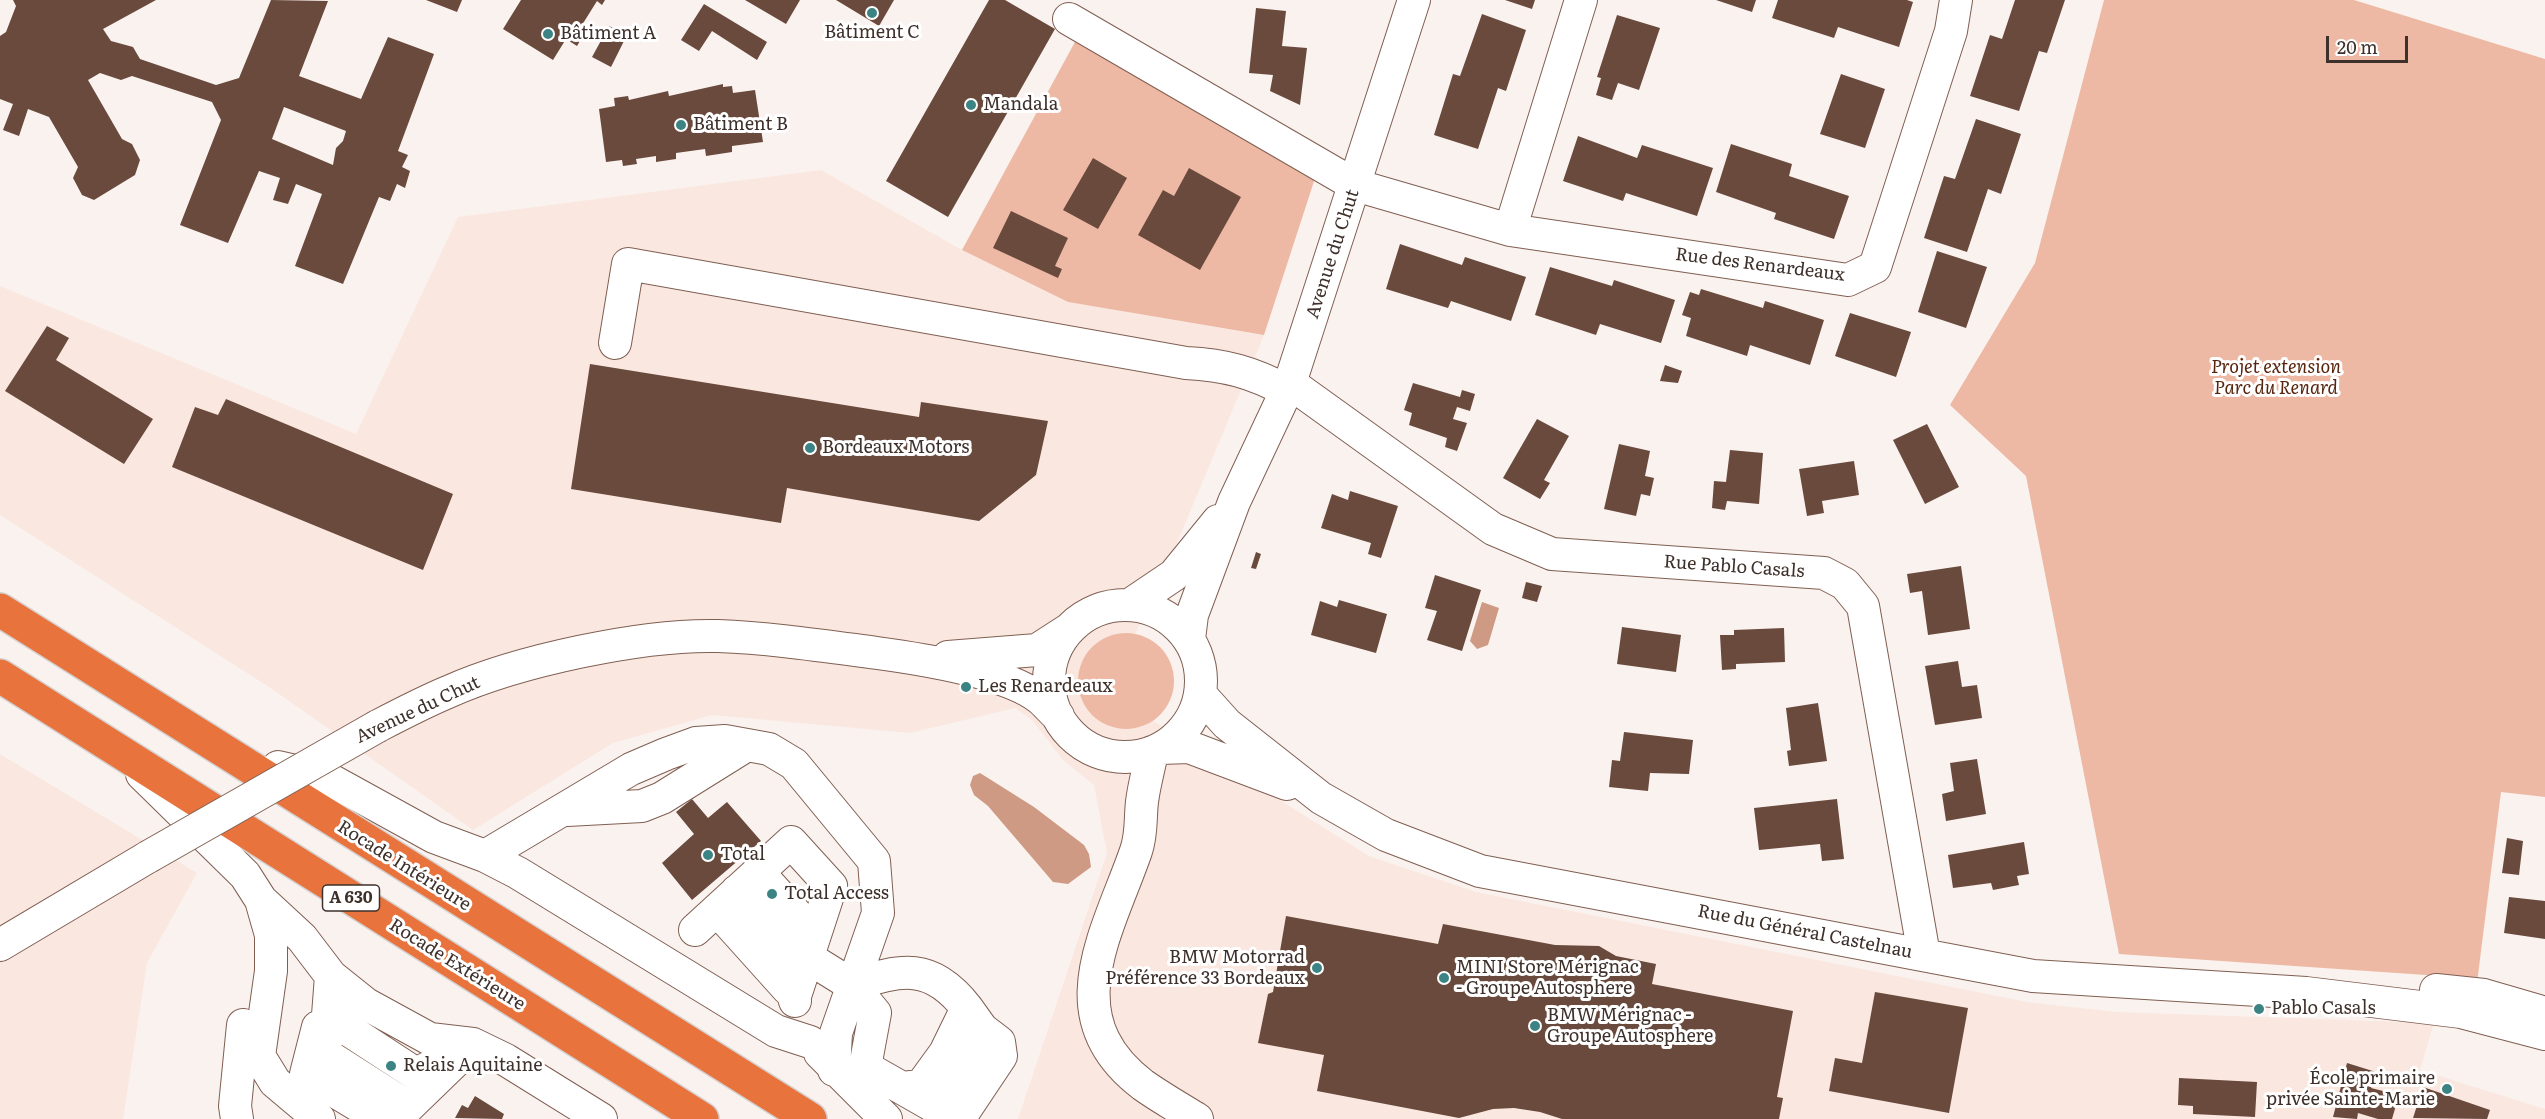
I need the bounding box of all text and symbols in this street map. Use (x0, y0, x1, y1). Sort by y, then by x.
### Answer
marker: Bâtiment C (865, 6, 879, 20)
place label: Bâtiment C (824, 22, 920, 44)
place label: Bâtiment A (560, 23, 656, 45)
scale bar (2329, 24, 2412, 62)
marker: Bâtiment A (541, 27, 555, 41)
text: 20 m (2337, 33, 2378, 60)
place label: Mandala (983, 94, 1058, 116)
marker: Mandala (964, 98, 978, 112)
place label: Bâtiment B (693, 114, 788, 136)
marker: Bâtiment B (674, 118, 688, 132)
street label: Avenue du Chut (1302, 187, 1364, 321)
street label: Rue des Renardeaux (1674, 244, 1846, 286)
park label: Projet extension Parc du Renard (2211, 357, 2341, 400)
place label: Bordeaux Motors (822, 437, 969, 459)
marker: Bordeaux Motors (803, 441, 817, 455)
street label: Rue Pablo Casals (1663, 551, 1805, 583)
street label: Avenue du Chut (352, 672, 484, 748)
place label: Les Renardeaux (978, 676, 1113, 698)
marker: Les Renardeaux (959, 680, 973, 694)
street label: Rocade Intérieure (333, 816, 475, 916)
place label: Total (720, 844, 765, 866)
marker: Total (701, 848, 715, 862)
place label: Total Access (784, 883, 889, 905)
road number: A 630 (322, 885, 380, 911)
marker: Total Access (765, 887, 779, 901)
street label: Rue du Général Castelnau (1696, 901, 1914, 963)
street label: Rocade Extérieure (385, 914, 529, 1016)
place label: BMW Motorrad Préférence 33 Bordeaux (1105, 947, 1305, 990)
place label: MINI Store Mérignac - Groupe Autosphere (1456, 957, 1639, 1000)
marker: BMW Motorrad Préférence 33 Bordeaux (1310, 961, 1324, 975)
marker: MINI Store Mérignac - Groupe Autosphere (1437, 971, 1451, 985)
place label: Pablo Casals (2271, 998, 2376, 1020)
marker: Pablo Casals (2252, 1002, 2266, 1016)
place label: BMW Mérignac - Groupe Autosphere (1547, 1005, 1713, 1048)
marker: BMW Mérignac - Groupe Autosphere (1528, 1019, 1542, 1033)
place label: Relais Aquitaine (403, 1055, 543, 1077)
marker: Relais Aquitaine (384, 1059, 398, 1073)
place label: École primaire privée Sainte-Marie (2266, 1068, 2435, 1110)
marker: École primaire privée Sainte-Marie (2440, 1082, 2454, 1096)

